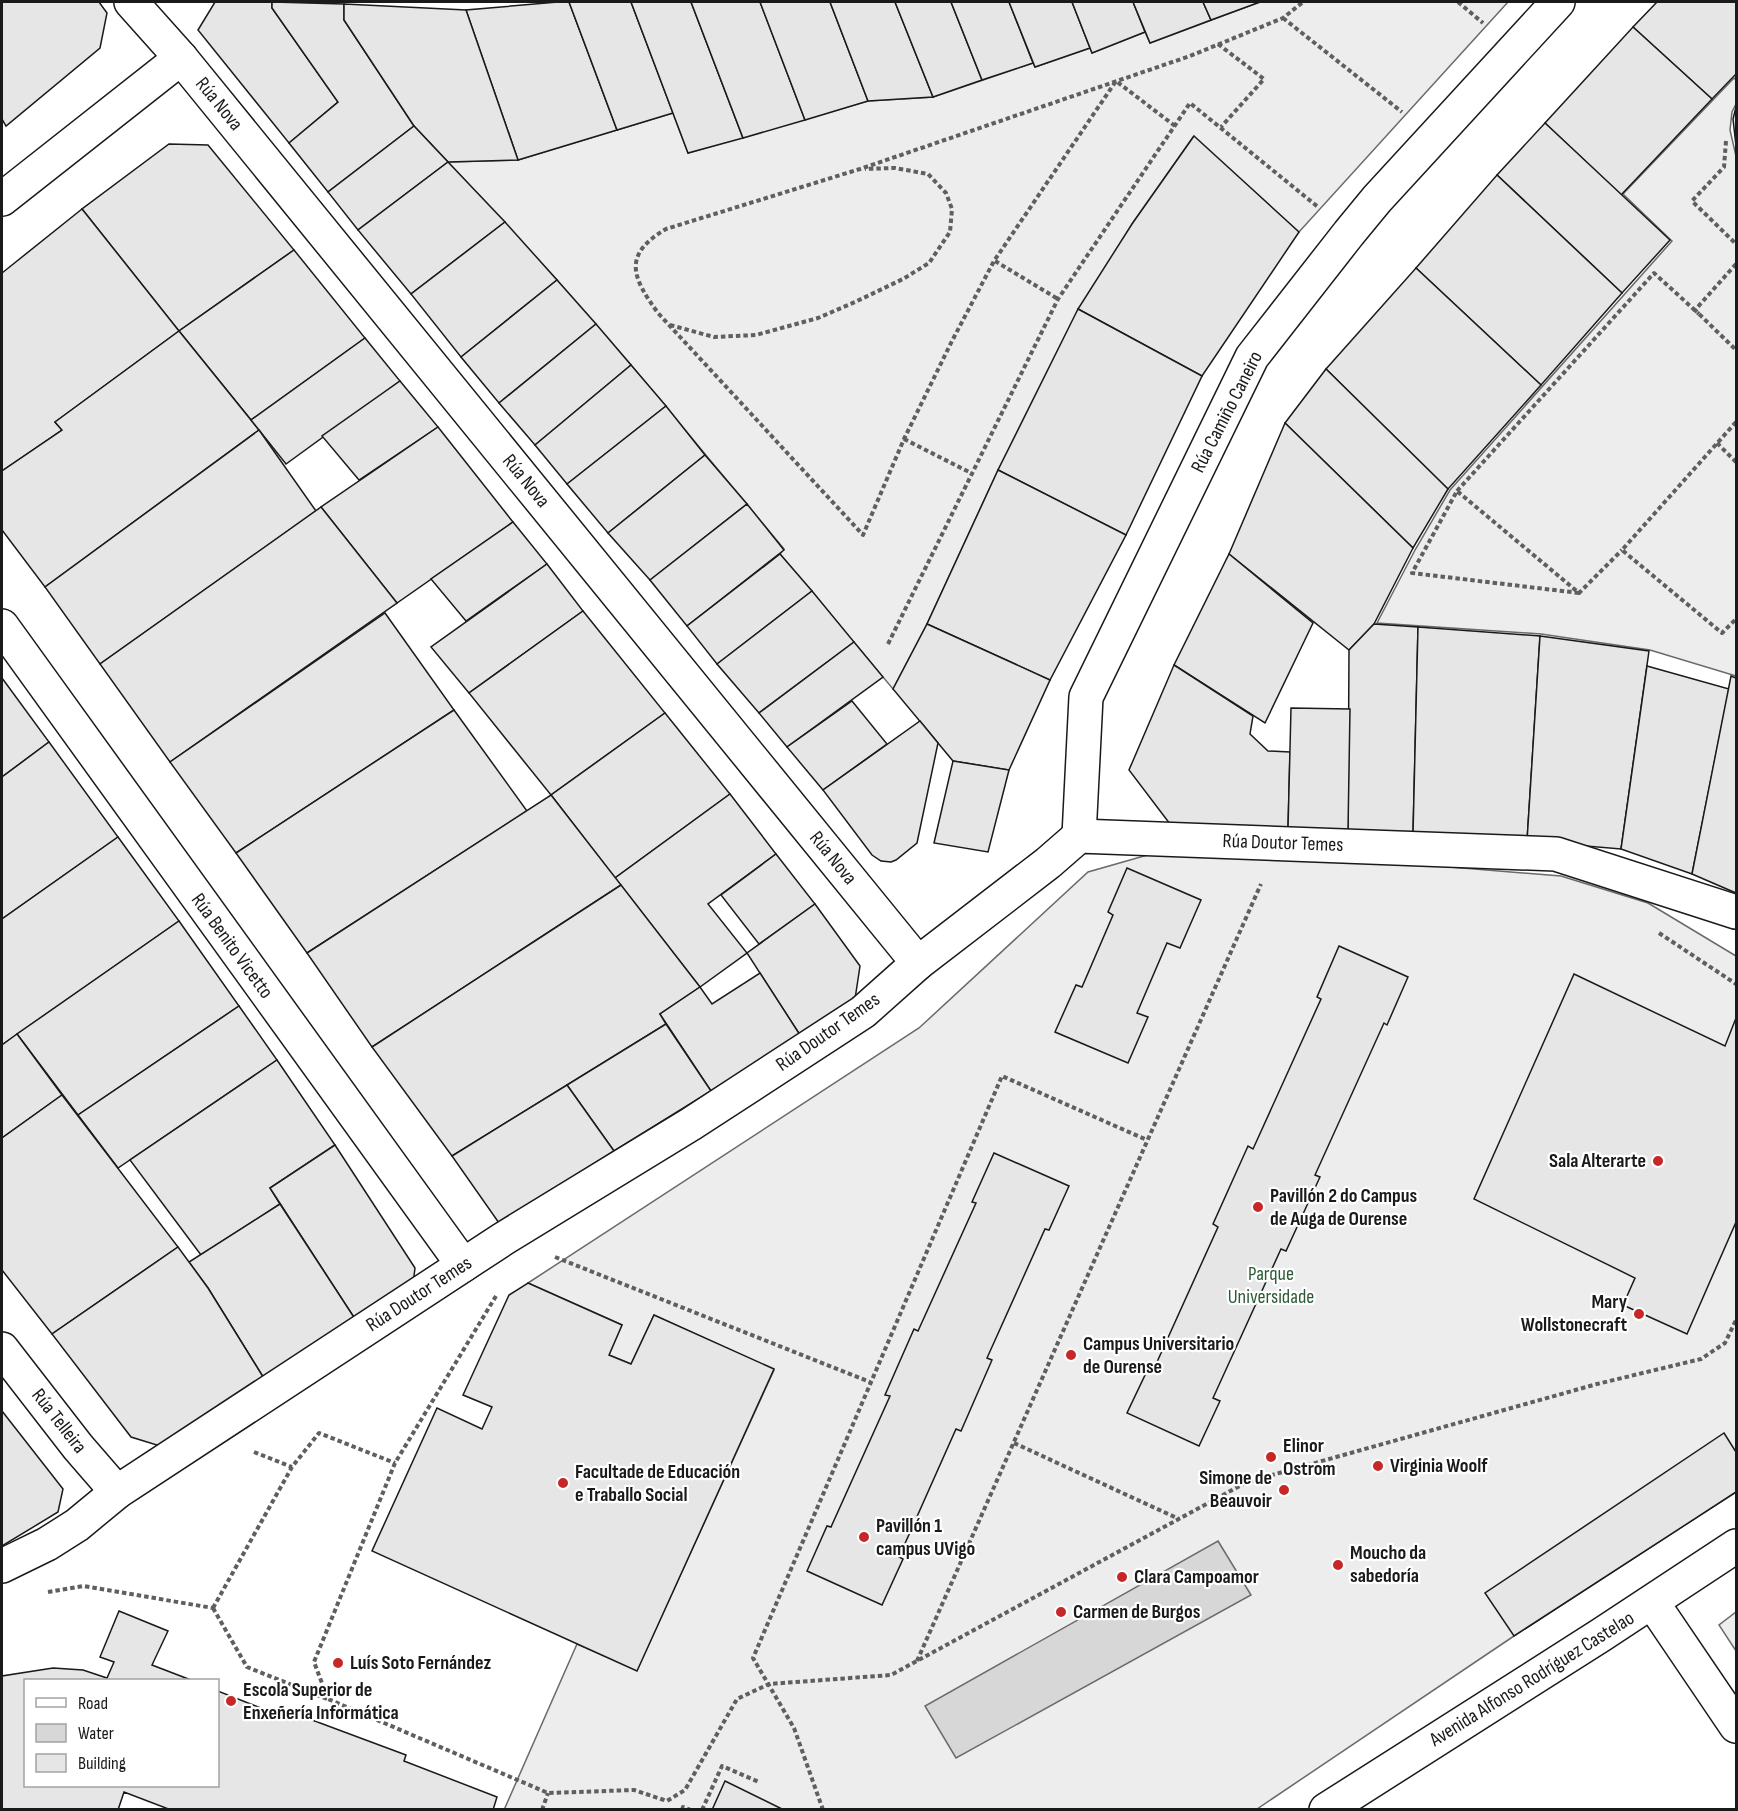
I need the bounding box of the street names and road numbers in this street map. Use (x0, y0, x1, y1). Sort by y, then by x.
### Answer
street label: Rúa Nova (190, 72, 248, 136)
street label: Rúa Camiño Caneiro (1186, 347, 1268, 477)
street label: Rúa Nova (497, 449, 555, 513)
street label: Rúa Nova (804, 826, 862, 890)
street label: Rúa Doutor Temes (1222, 829, 1344, 857)
street label: Rúa Benito Vicetto (186, 889, 278, 1003)
street label: Rúa Doutor Temes (772, 987, 884, 1077)
street label: Rúa Doutor Temes (362, 1251, 476, 1337)
street label: Rúa Telleira (26, 1384, 92, 1458)
street label: Avenida Alfonso Rodríguez Castelao (1424, 1606, 1639, 1752)

